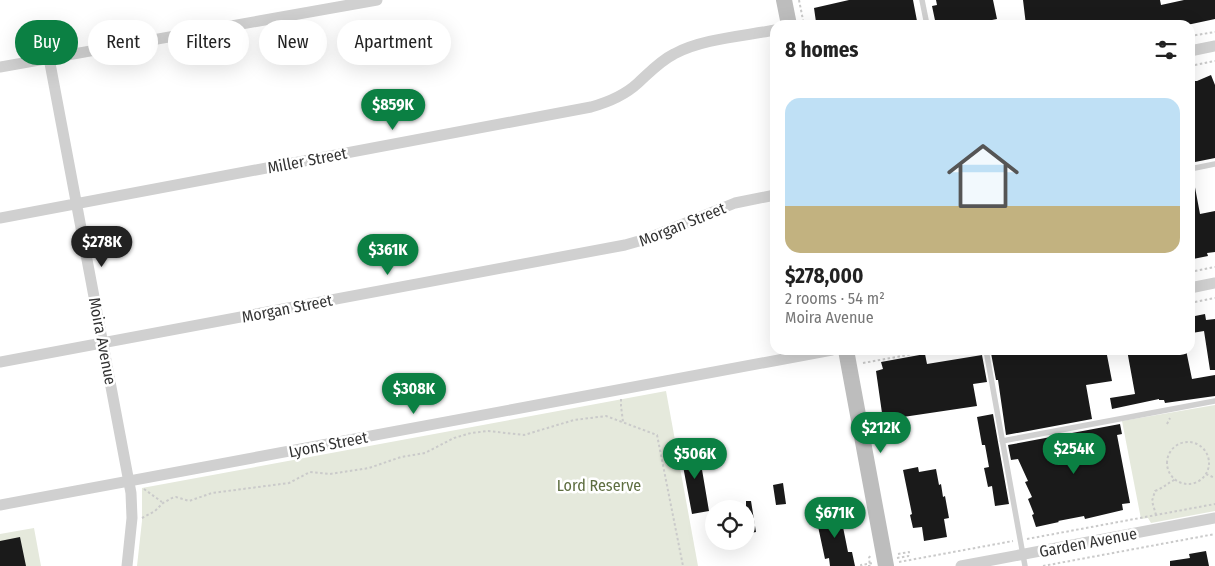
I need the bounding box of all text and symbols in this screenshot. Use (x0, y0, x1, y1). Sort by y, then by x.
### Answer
chip: Buy (15, 20, 78, 65)
chip: Rent (88, 20, 158, 65)
chip: Filters (168, 20, 249, 65)
chip: New (259, 20, 327, 65)
chip: Apartment (337, 20, 451, 65)
icon: filters (1152, 36, 1180, 64)
text: 8 homes (785, 37, 859, 63)
pin: $859K (358, 88, 428, 131)
text: $859K (372, 95, 414, 114)
icon: home (938, 131, 1028, 221)
street label: Miller Street (266, 143, 349, 177)
street label: Morgan Street (636, 198, 729, 250)
pin: $278K (67, 226, 137, 268)
text: $278K (82, 232, 122, 251)
pin: $361K (353, 234, 423, 276)
text: $361K (368, 240, 408, 259)
text: $278,000 (785, 263, 863, 289)
text: 2 rooms · 54 m² (785, 289, 885, 308)
street label: Morgan Street (240, 290, 335, 327)
street label: Moira Avenue (85, 296, 120, 386)
text: Moira Avenue (785, 308, 874, 327)
pin: $308K (379, 372, 449, 415)
text: $308K (393, 379, 435, 398)
pin: $212K (846, 412, 916, 454)
text: $212K (862, 418, 900, 437)
street label: Lyons Street (287, 427, 370, 461)
pin: $254K (1039, 432, 1109, 475)
pin: $506K (660, 438, 730, 480)
text: $254K (1054, 439, 1094, 458)
text: $506K (674, 444, 716, 463)
park label: Lord Reserve (557, 476, 641, 495)
pin: $671K (800, 496, 870, 539)
map controls (705, 500, 755, 550)
button: locate (705, 500, 755, 550)
text: $671K (816, 503, 854, 522)
street label: Garden Avenue (1038, 524, 1139, 561)

